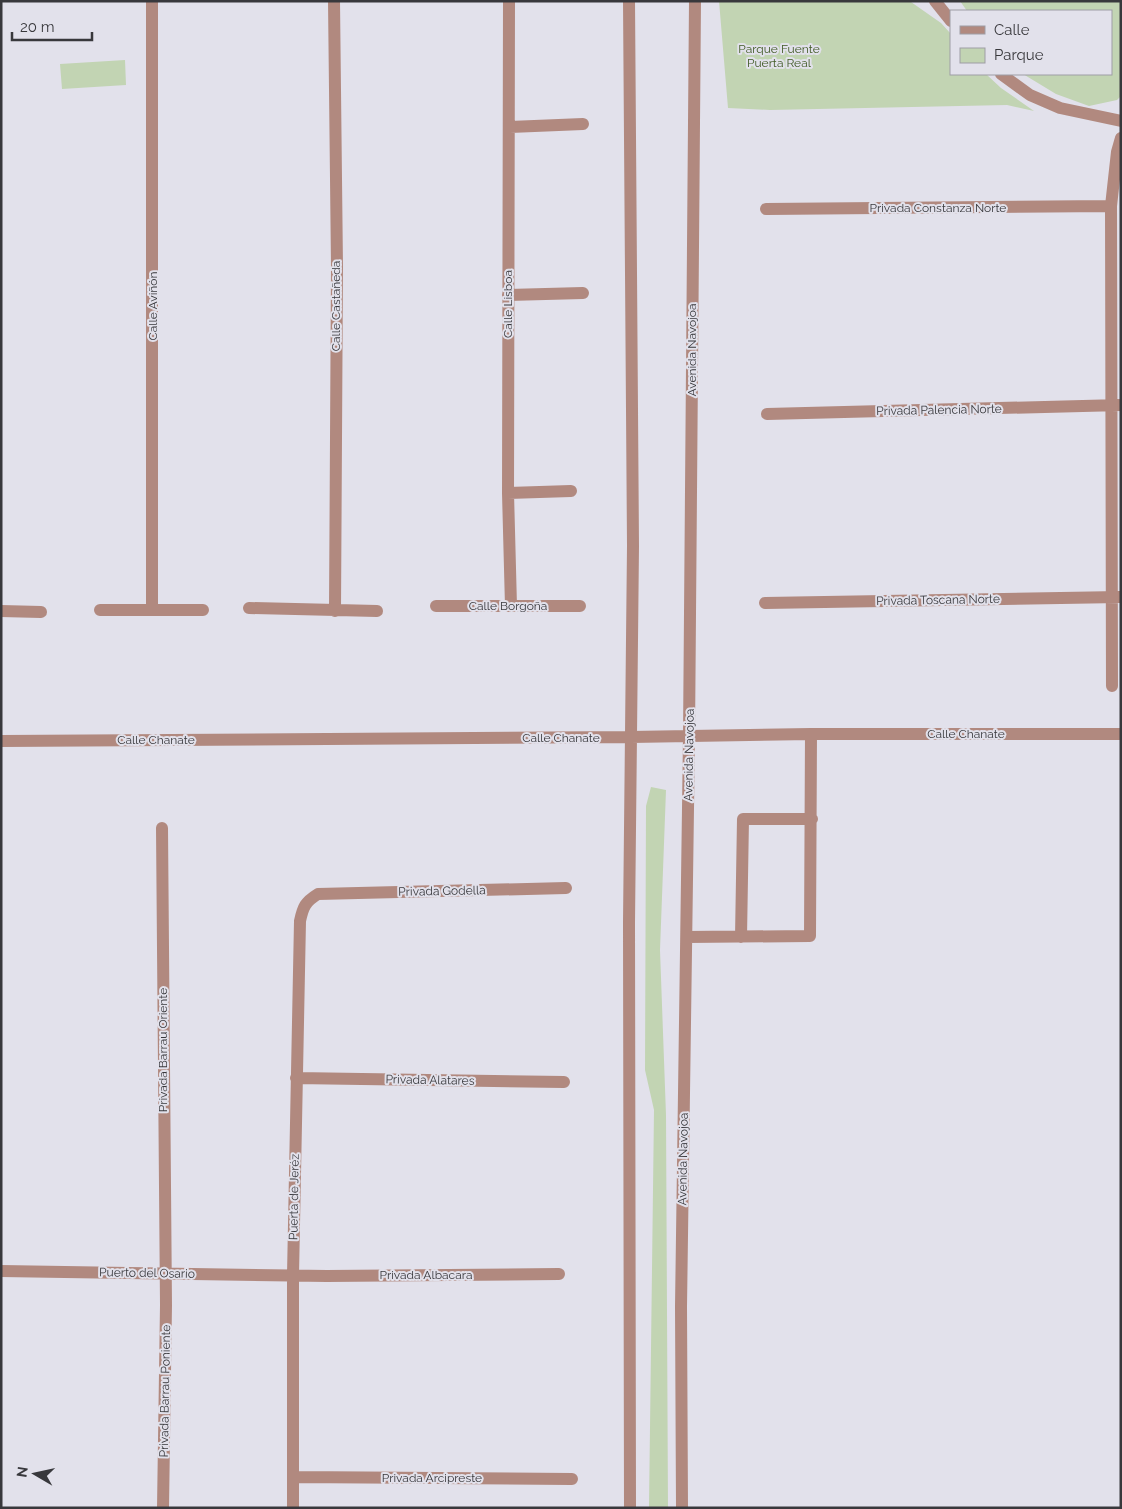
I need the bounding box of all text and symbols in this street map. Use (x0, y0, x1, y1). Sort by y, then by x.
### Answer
scale bar (12, 10, 92, 42)
legend (950, 10, 1112, 75)
text: 20 m (20, 18, 55, 36)
text: Calle (994, 21, 1030, 39)
park label: Parque Fuente Puerta Real (738, 42, 820, 70)
text: Parque (994, 46, 1044, 64)
street label: Privada Constanza Norte (870, 201, 1006, 215)
street label: Calle Castañeda (329, 261, 343, 351)
street label: Calle Lisboa (501, 270, 515, 338)
street label: Calle Aviñón (146, 272, 160, 340)
street label: Avenida Navojoa (685, 304, 699, 396)
street label: Privada Palencia Norte (876, 402, 1002, 418)
street label: Privada Toscana Norte (876, 592, 1000, 608)
street label: Calle Borgoña (469, 599, 547, 613)
street label: Avenida Navojoa (681, 708, 697, 802)
street label: Calle Chanate (927, 727, 1005, 741)
street label: Calle Chanate (522, 731, 600, 745)
street label: Calle Chanate (117, 733, 195, 747)
street label: Privada Godella (398, 883, 486, 899)
street label: Privada Barrau Oriente (156, 988, 170, 1112)
street label: Privada Alatares (385, 1072, 475, 1088)
street label: Avenida Navojoa (675, 1112, 691, 1206)
street label: Puerta de Jeréz (286, 1154, 302, 1240)
street label: Puerto del Osario (99, 1265, 195, 1281)
street label: Privada Albacara (380, 1268, 472, 1282)
street label: Privada Barrau Poniente (157, 1324, 173, 1458)
north arrow (10, 1449, 60, 1499)
text: N (13, 1465, 31, 1478)
street label: Privada Arcipreste (382, 1471, 482, 1485)

